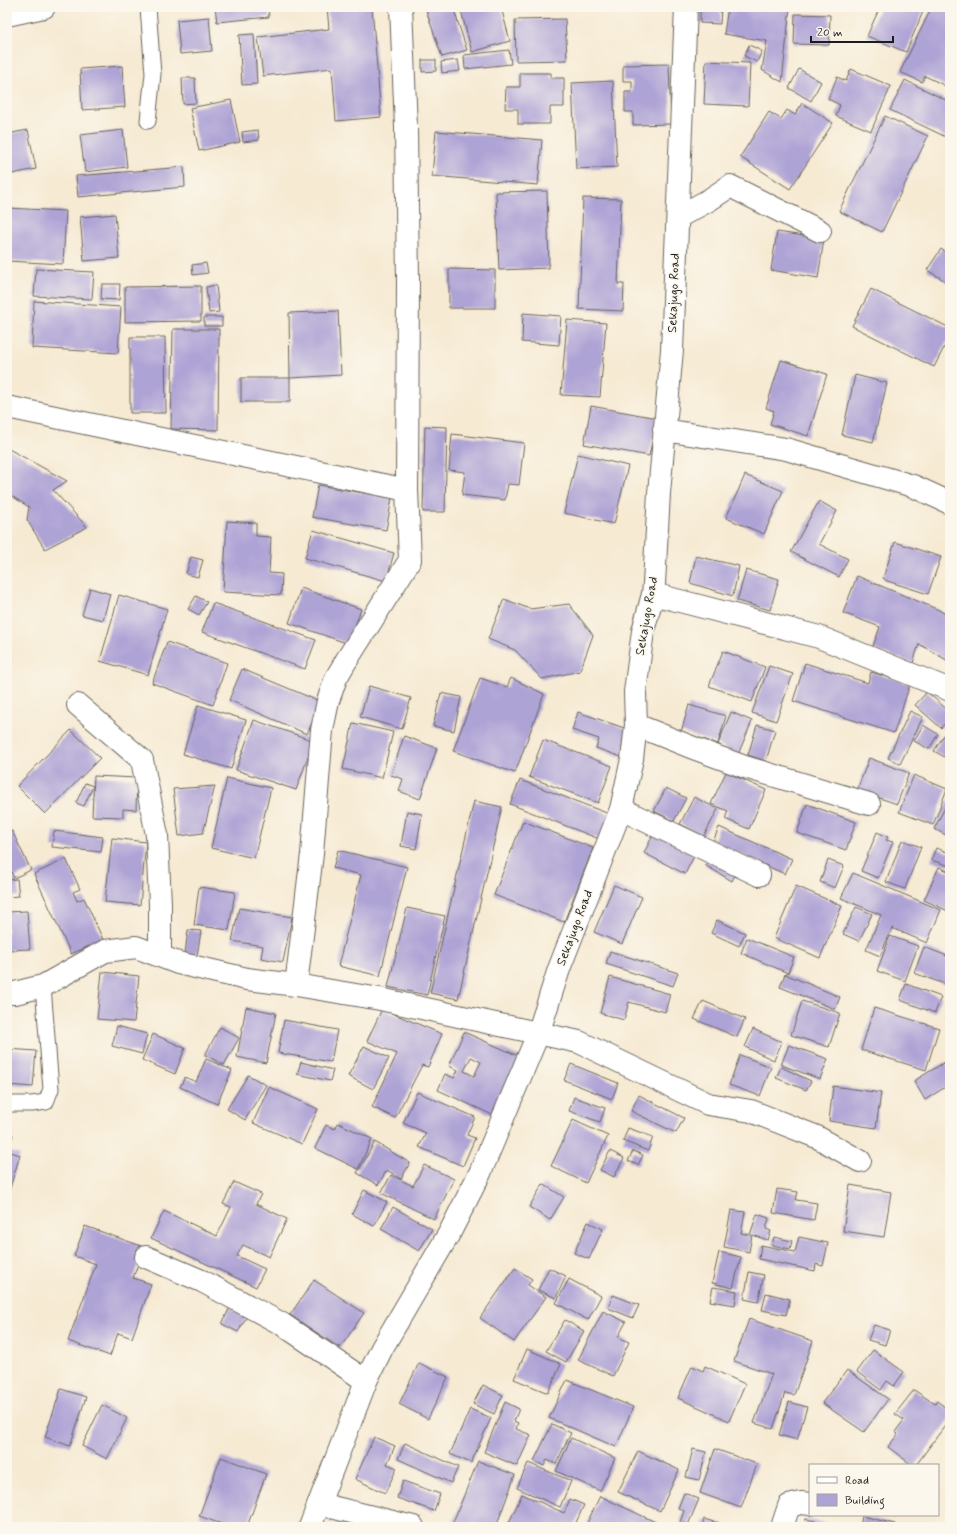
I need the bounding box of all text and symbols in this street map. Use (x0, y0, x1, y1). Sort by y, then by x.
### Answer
scale bar (811, 18, 893, 44)
text: 20 m (817, 25, 843, 41)
street label: Sekajugo Road (664, 253, 684, 333)
street label: Sekajugo Road (632, 575, 662, 657)
street label: Sekajugo Road (553, 888, 597, 968)
legend (809, 1464, 939, 1516)
text: Road (845, 1473, 869, 1489)
text: Building (845, 1493, 885, 1510)

